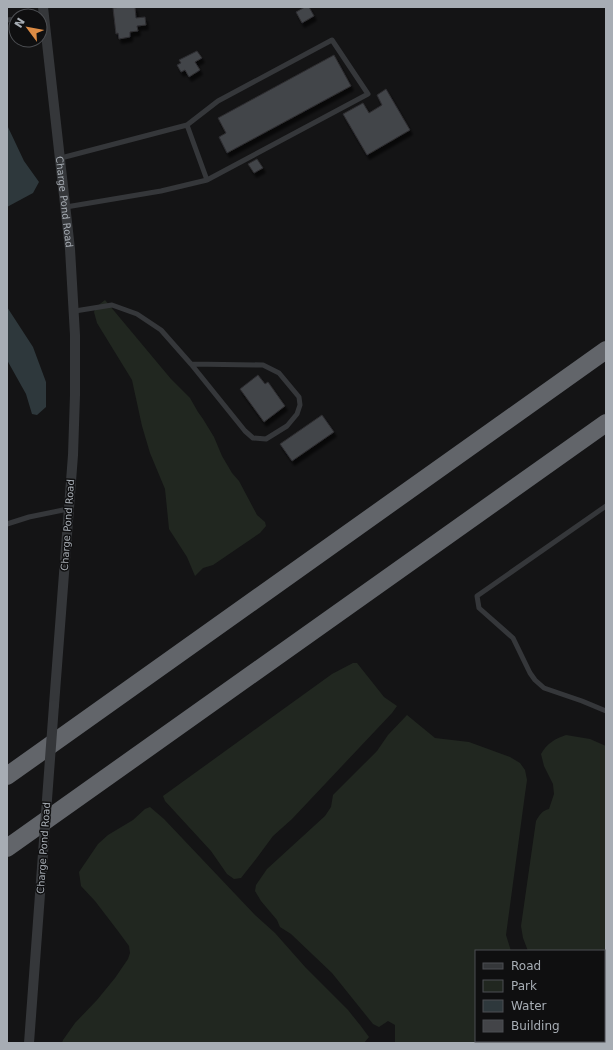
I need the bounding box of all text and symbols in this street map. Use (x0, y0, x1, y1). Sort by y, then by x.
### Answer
north arrow (8, 8, 48, 48)
text: N (12, 16, 28, 30)
street label: Charge Pond Road (54, 156, 75, 248)
street label: Charge Pond Road (59, 479, 76, 571)
street label: Charge Pond Road (35, 802, 52, 894)
legend (475, 950, 605, 1042)
text: Road (511, 959, 541, 973)
text: Park (511, 979, 537, 993)
text: Water (511, 999, 547, 1013)
text: Building (511, 1019, 560, 1033)

